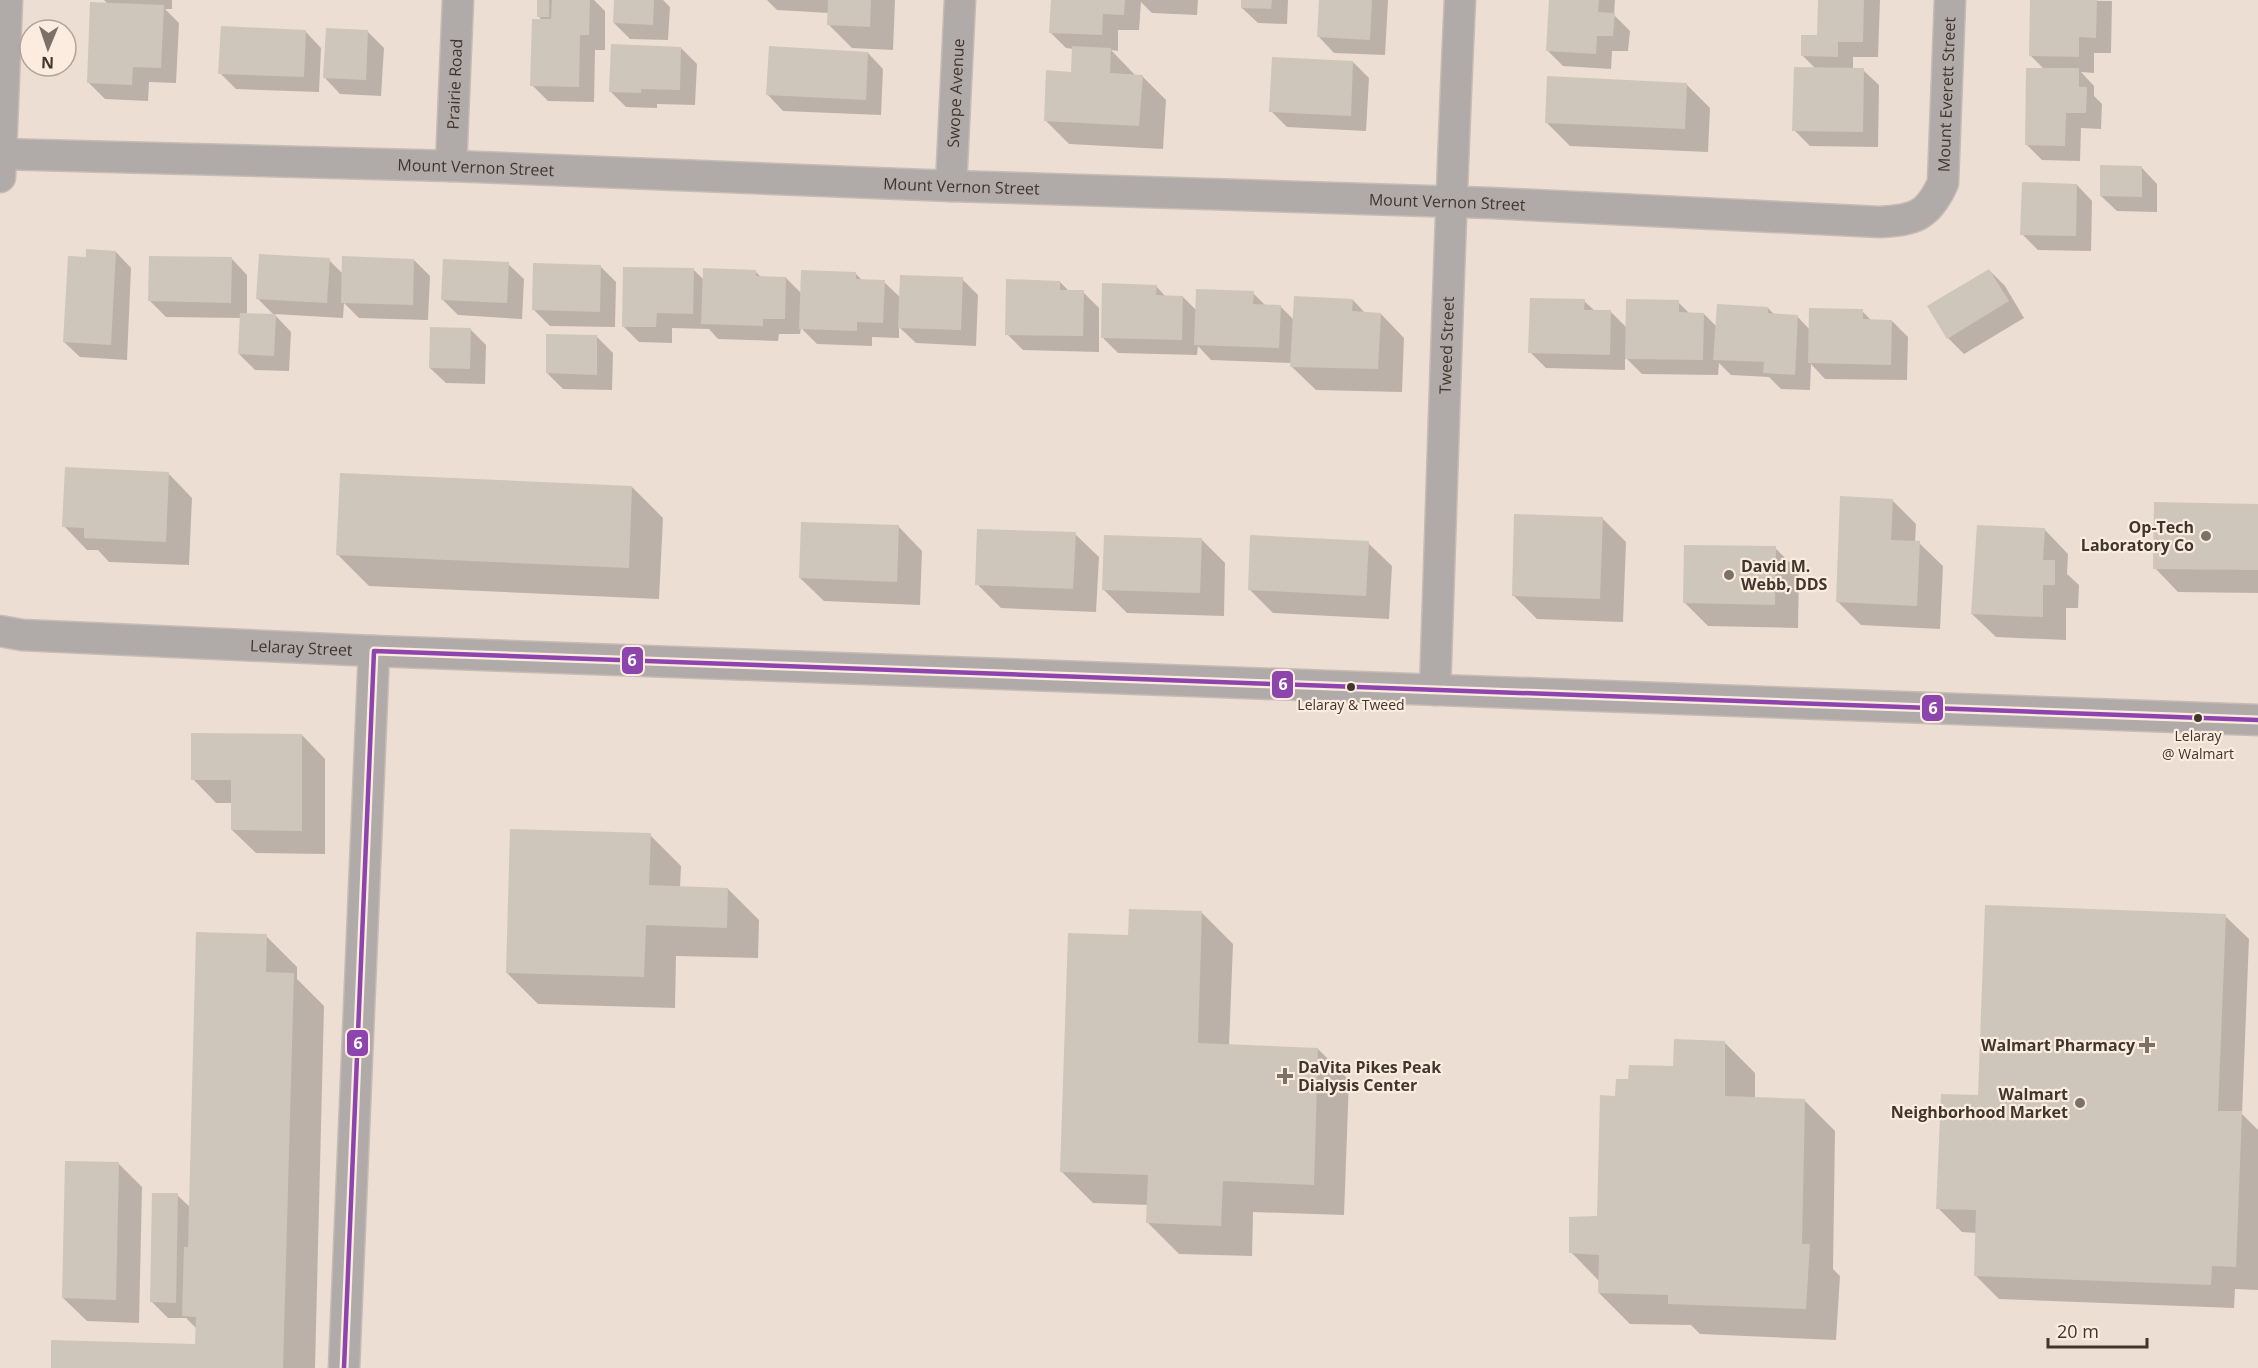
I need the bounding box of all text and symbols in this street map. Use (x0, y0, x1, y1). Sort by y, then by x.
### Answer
street label: Mount Everett Street (1932, 16, 1960, 172)
north arrow (18, 18, 78, 78)
street label: Prairie Road (442, 38, 467, 130)
street label: Swope Avenue (942, 38, 969, 148)
text: N (41, 52, 54, 74)
street label: Mount Vernon Street (397, 154, 555, 181)
street label: Mount Vernon Street (883, 172, 1040, 200)
street label: Mount Vernon Street (1369, 188, 1526, 216)
street label: Tweed Street (1434, 296, 1459, 394)
place label: Op-Tech Laboratory Co (2081, 516, 2194, 556)
marker: Op-Tech Laboratory Co (2199, 529, 2213, 543)
place label: David M. Webb, DDS (1741, 555, 1828, 595)
marker: David M. Webb, DDS (1722, 568, 1736, 582)
street label: Lelaray Street (250, 634, 353, 661)
line badge: 6 (621, 646, 644, 675)
text: 6 (627, 649, 637, 671)
line badge: 6 (1271, 670, 1294, 699)
text: 6 (1278, 673, 1288, 695)
marker: Lelaray & Tweed (1345, 681, 1357, 693)
line badge: 6 (1921, 694, 1944, 722)
place label: Lelaray & Tweed (1297, 695, 1405, 714)
text: 6 (1928, 697, 1938, 719)
marker: Lelaray @ Walmart (2192, 712, 2204, 724)
place label: Lelaray @ Walmart (2162, 726, 2234, 763)
line badge: 6 (346, 1029, 369, 1057)
text: 6 (353, 1032, 363, 1054)
place label: Walmart Pharmacy (1981, 1034, 2136, 1056)
marker: Walmart Pharmacy (2140, 1038, 2154, 1052)
place label: DaVita Pikes Peak Dialysis Center (1298, 1056, 1441, 1096)
marker: DaVita Pikes Peak Dialysis Center (1276, 1067, 1294, 1085)
place label: Walmart Neighborhood Market (1891, 1083, 2068, 1123)
marker: Walmart Neighborhood Market (2073, 1096, 2087, 1110)
scale bar (2048, 1311, 2147, 1349)
text: 20 m (2057, 1319, 2099, 1343)

